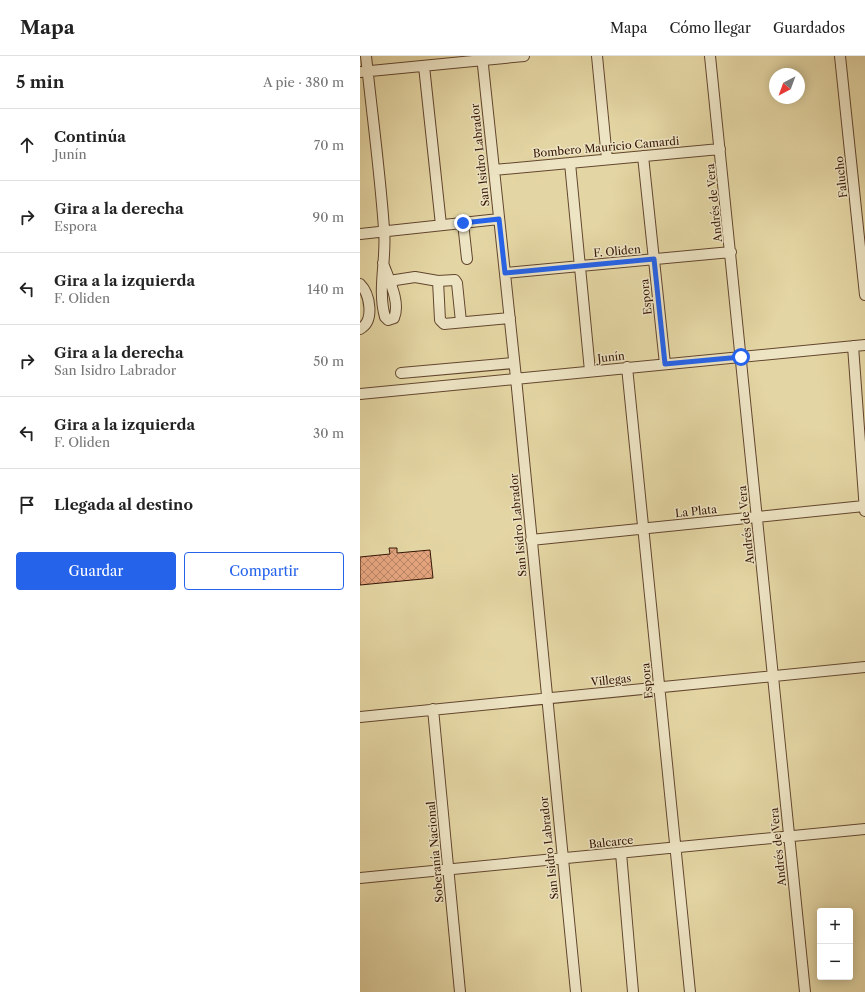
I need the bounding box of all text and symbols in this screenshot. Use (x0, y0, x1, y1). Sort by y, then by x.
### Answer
text: Mapa (20, 16, 75, 39)
text: Mapa (610, 19, 647, 37)
text: Cómo llegar (669, 19, 751, 37)
text: Guardados (773, 19, 845, 37)
north arrow (769, 68, 805, 104)
text: 5 min (16, 72, 64, 92)
text: A pie · 380 m (263, 74, 344, 90)
street label: San Isidro Labrador (468, 103, 492, 207)
text: Continúa (54, 127, 126, 146)
icon: ahead (16, 134, 38, 156)
street label: Bombero Mauricio Camardi (532, 134, 680, 160)
text: 70 m (314, 137, 344, 153)
text: Junín (54, 146, 87, 162)
street label: Falucho (832, 155, 850, 199)
street label: Andrés de Vera (703, 163, 725, 244)
text: Gira a la derecha (54, 199, 184, 218)
icon: right (16, 206, 38, 228)
text: 90 m (313, 209, 344, 225)
route end (454, 214, 472, 232)
text: Espora (54, 218, 97, 234)
street label: F. Oliden (593, 242, 641, 260)
text: Gira a la izquierda (54, 271, 195, 290)
icon: left (16, 278, 38, 300)
street label: Espora (637, 278, 655, 316)
text: 140 m (307, 281, 344, 297)
text: F. Oliden (54, 290, 110, 306)
text: Gira a la derecha (54, 343, 184, 362)
route start (732, 348, 750, 366)
street label: Junín (595, 349, 626, 366)
icon: right (16, 350, 38, 372)
text: 50 m (313, 353, 344, 369)
text: San Isidro Labrador (54, 362, 176, 378)
text: Gira a la izquierda (54, 415, 195, 434)
icon: left (16, 422, 38, 444)
text: 30 m (313, 425, 344, 441)
text: F. Oliden (54, 434, 110, 450)
street label: San Isidro Labrador (506, 473, 529, 577)
street label: Andrés de Vera (735, 485, 757, 566)
icon: arrive (16, 494, 38, 516)
text: Llegada al destino (54, 495, 193, 514)
street label: La Plata (674, 502, 718, 520)
button: Guardar (16, 552, 176, 590)
button: Compartir (184, 552, 344, 590)
street label: Espora (638, 662, 656, 700)
street label: Villegas (589, 671, 632, 689)
street label: San Isidro Labrador (537, 796, 561, 900)
street label: Soberanía Nacional (424, 800, 446, 903)
street label: Andrés de Vera (767, 807, 789, 888)
street label: Balcarce (588, 833, 634, 851)
map controls (817, 908, 853, 980)
button: + (817, 908, 853, 944)
button: − (817, 944, 853, 980)

